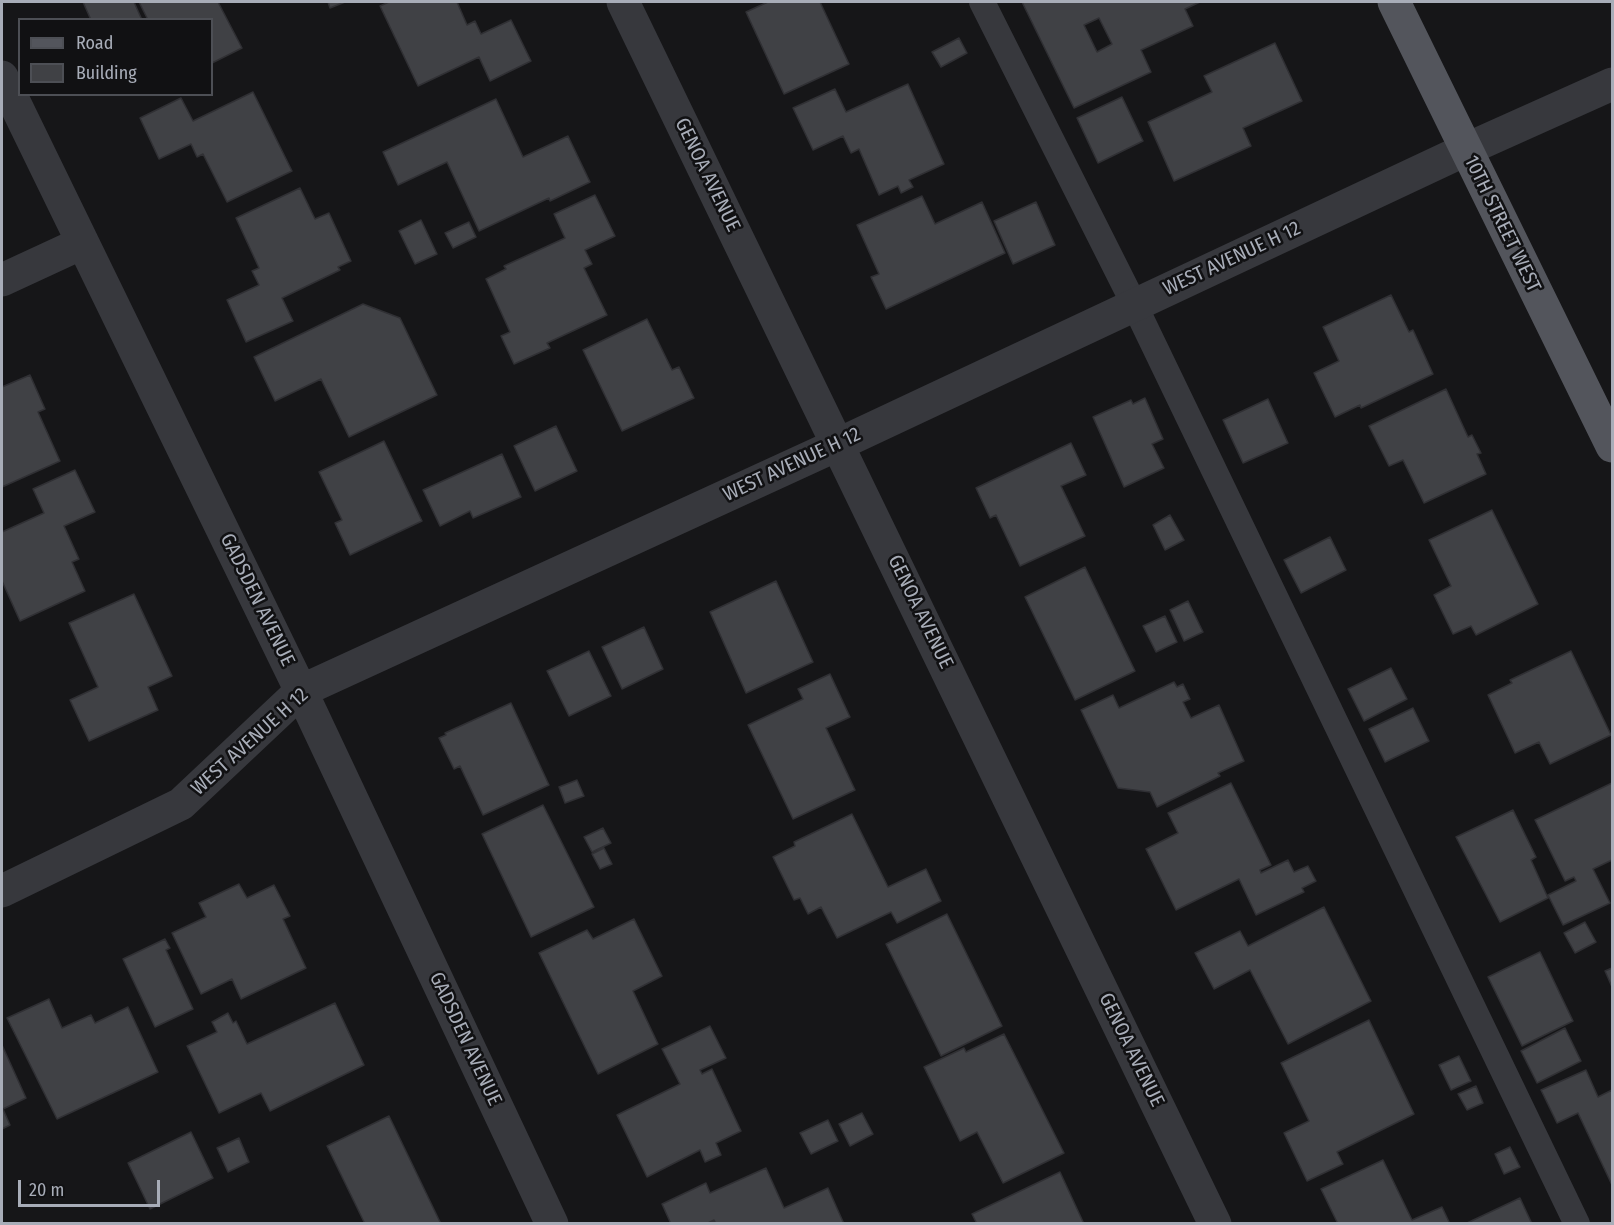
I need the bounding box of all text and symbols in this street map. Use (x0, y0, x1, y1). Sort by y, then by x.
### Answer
legend (18, 18, 213, 96)
text: Road (76, 32, 113, 54)
text: Building (76, 62, 137, 84)
street label: GENOA AVENUE (669, 114, 745, 236)
street label: 10TH STREET WEST (1459, 152, 1545, 296)
street label: WEST AVENUE H 12 (1159, 217, 1305, 301)
street label: WEST AVENUE H 12 (719, 423, 865, 507)
street label: GADSDEN AVENUE (215, 530, 299, 670)
street label: GENOA AVENUE (882, 551, 958, 673)
street label: WEST AVENUE H 12 (187, 683, 313, 801)
street label: GADSDEN AVENUE (424, 968, 506, 1110)
street label: GENOA AVENUE (1093, 989, 1169, 1111)
scale bar (21, 1168, 164, 1206)
text: 20 m (29, 1179, 64, 1201)

